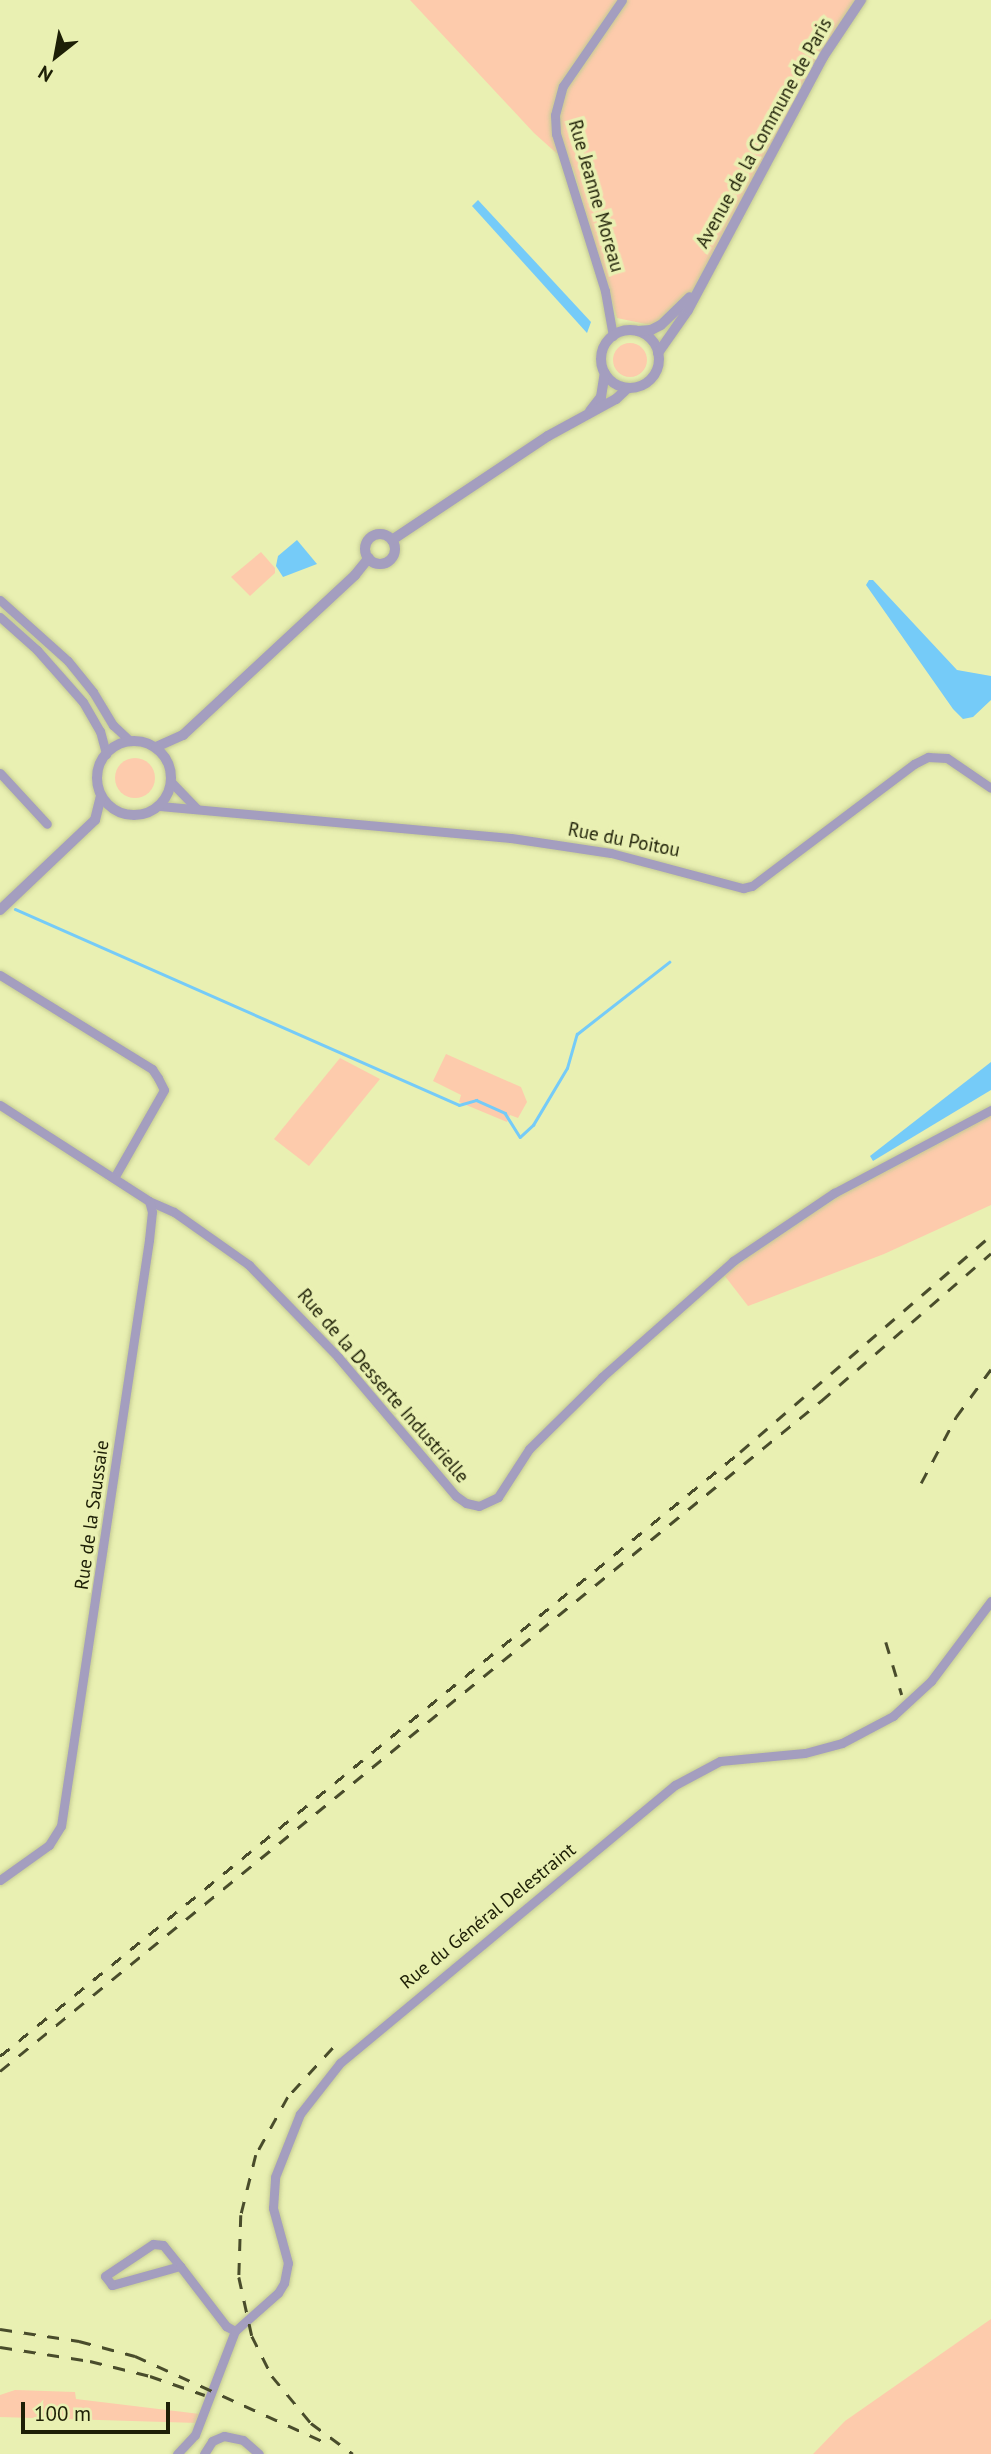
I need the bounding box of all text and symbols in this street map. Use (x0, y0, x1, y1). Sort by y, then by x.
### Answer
street label: Avenue de la Commune de Paris (691, 14, 837, 252)
north arrow (21, 21, 91, 91)
text: N (34, 61, 57, 88)
street label: Rue Jeanne Moreau (563, 117, 629, 275)
street label: Rue du Poitou (566, 818, 682, 862)
street label: Rue de la Desserte Industrielle (293, 1284, 473, 1488)
street label: Rue de la Saussaie (70, 1439, 114, 1591)
street label: Rue du Général Delestraint (396, 1838, 580, 1994)
scale bar (24, 2388, 173, 2432)
text: 100 m (34, 2400, 91, 2427)

